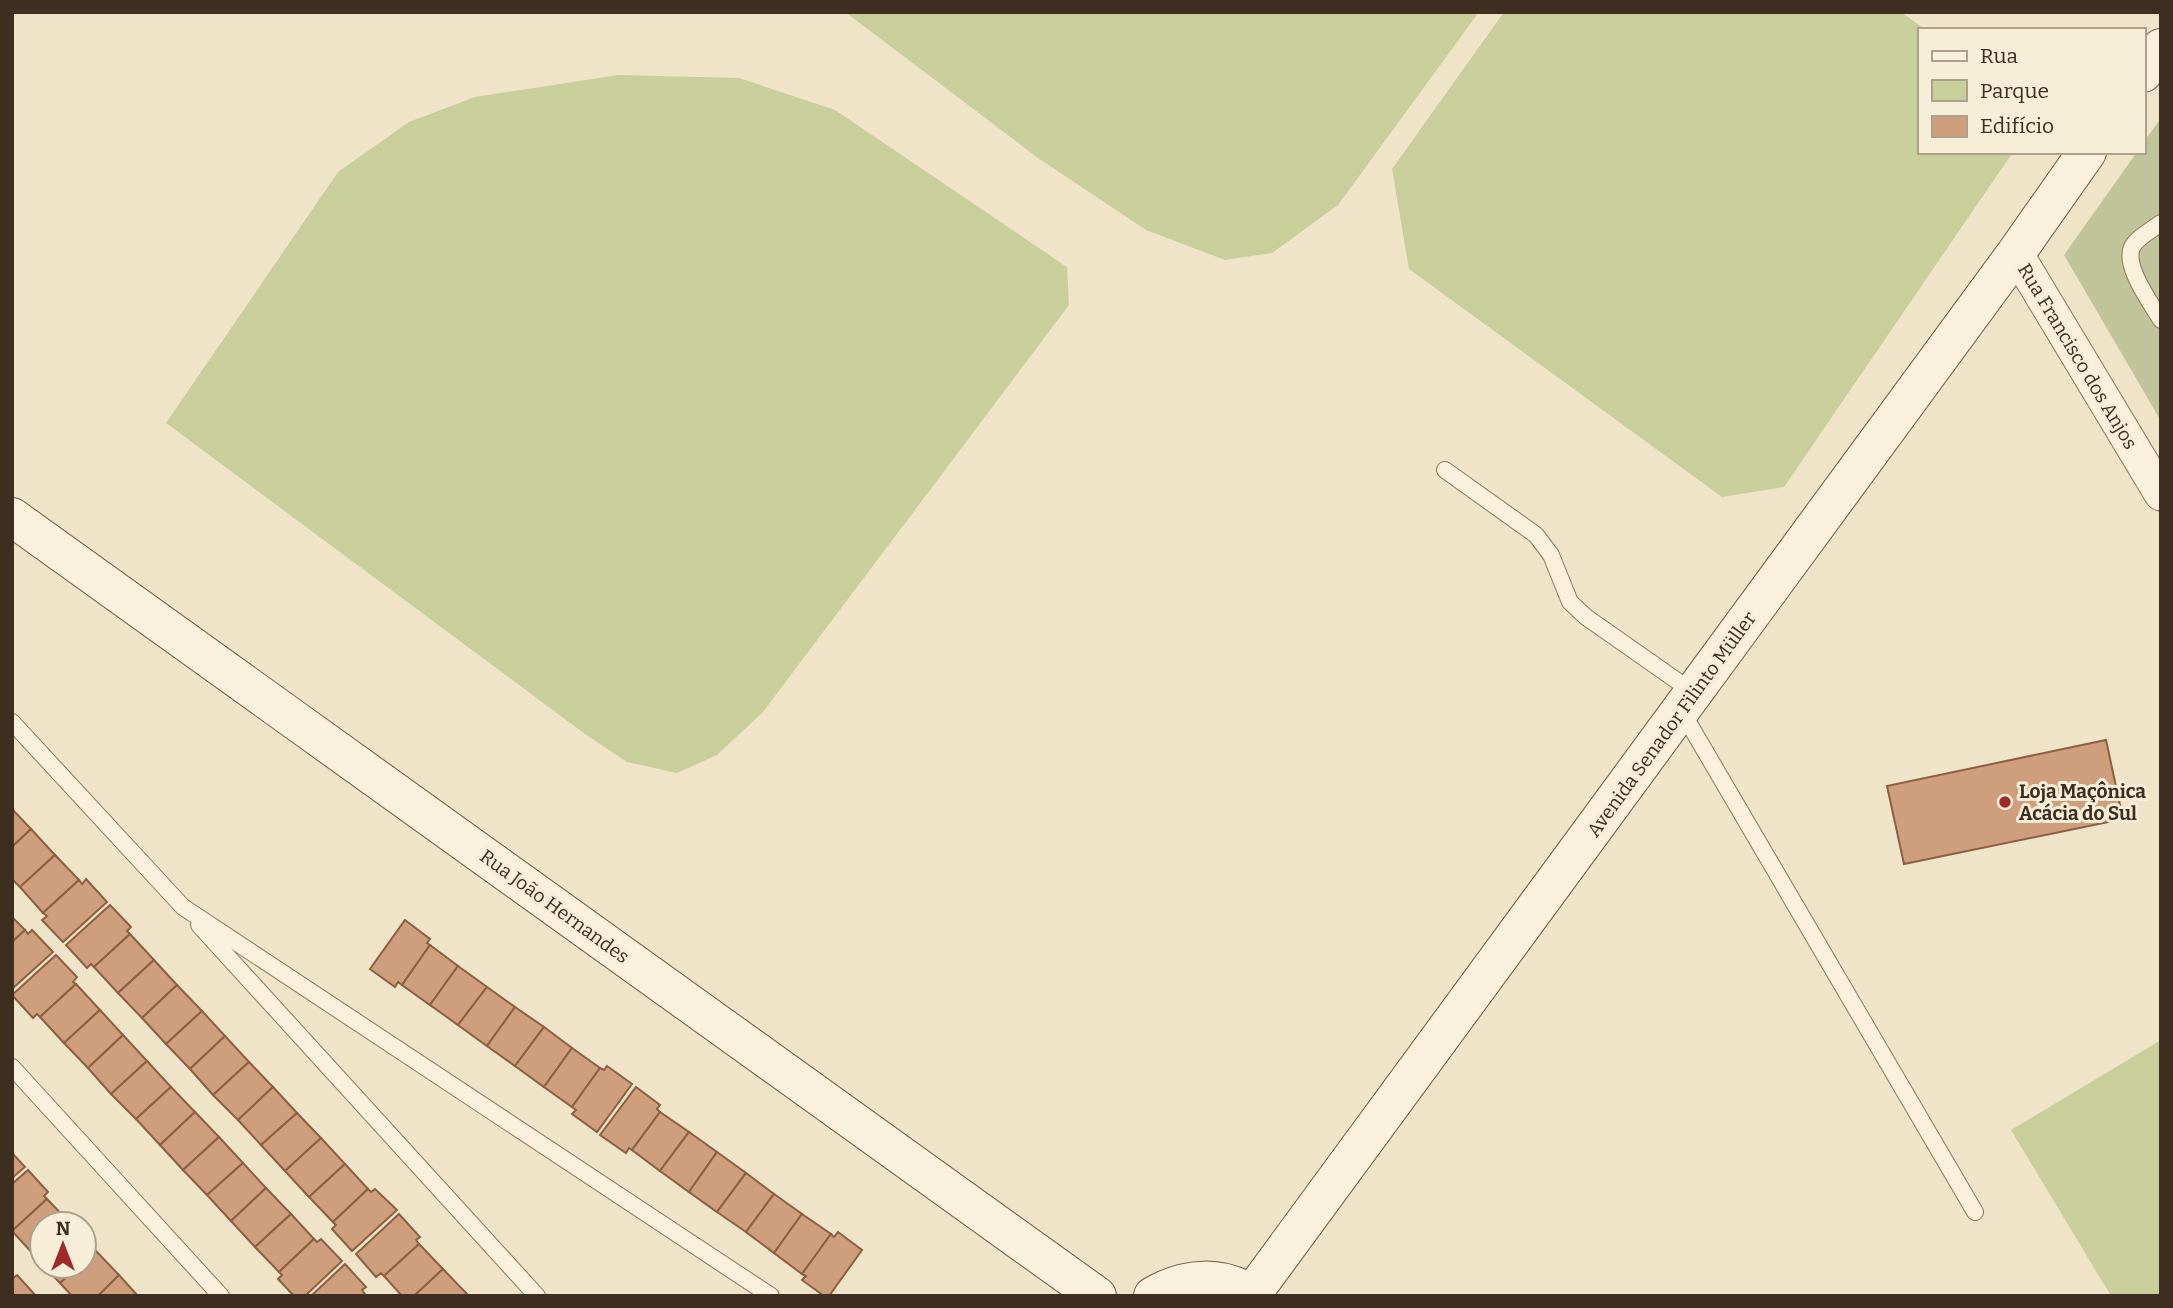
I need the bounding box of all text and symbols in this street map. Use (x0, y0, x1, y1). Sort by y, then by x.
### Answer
legend (1918, 28, 2145, 154)
text: Rua (1980, 43, 2018, 69)
text: Parque (1980, 78, 2049, 104)
text: Edifício (1980, 113, 2054, 139)
street label: Rua Francisco dos Anjos (2013, 259, 2142, 453)
street label: Avenida Senador Filinto Müller (1582, 607, 1761, 841)
place label: Loja Maçônica Acácia do Sul (2019, 780, 2146, 825)
marker: Loja Maçônica Acácia do Sul (1997, 794, 2013, 810)
street label: Rua João Hernandes (476, 845, 634, 968)
north arrow (28, 1210, 98, 1280)
text: N (56, 1217, 71, 1240)

